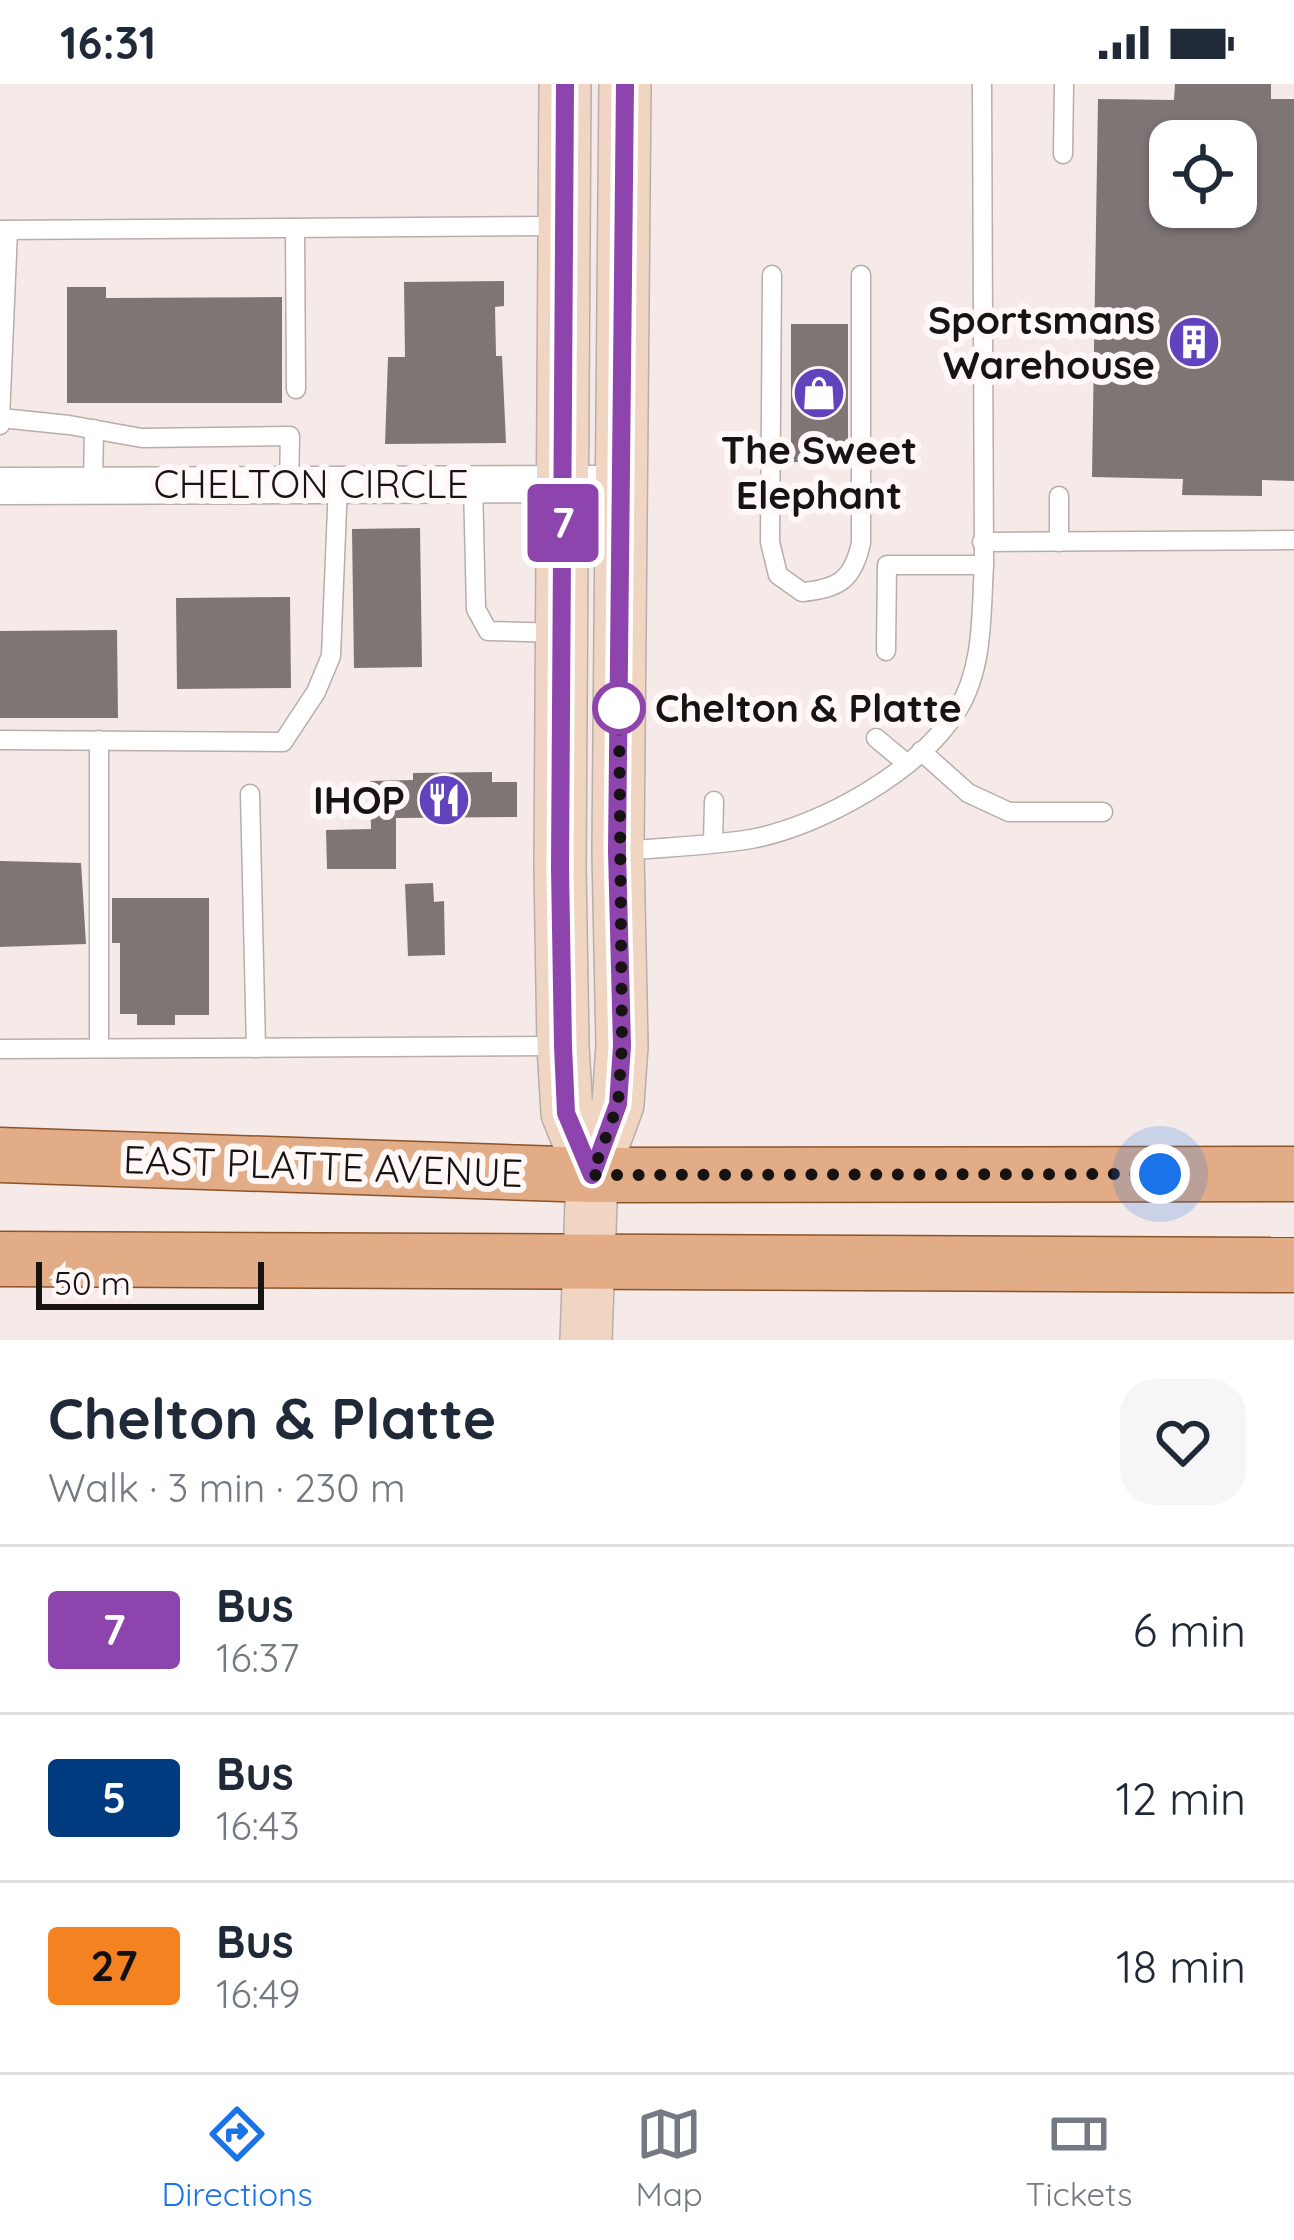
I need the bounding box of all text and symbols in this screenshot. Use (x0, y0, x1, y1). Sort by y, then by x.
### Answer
text: 16:31 (60, 14, 156, 70)
map controls (1149, 120, 1257, 228)
button: locate (1149, 120, 1257, 228)
place label: Sportsmans Warehouse (928, 295, 1155, 389)
building icon: Sportsmans Warehouse (1166, 314, 1222, 370)
shop icon: The Sweet Elephant (791, 365, 847, 421)
place label: The Sweet Elephant (721, 425, 917, 519)
street label: CHELTON CIRCLE (153, 459, 469, 508)
line badge: 7 (524, 484, 602, 562)
text: 7 (551, 496, 575, 549)
marker: Chelton & Platte (594, 683, 644, 733)
place label: Chelton & Platte (655, 683, 962, 732)
restaurant icon: IHOP (416, 772, 472, 828)
place label: IHOP (313, 775, 405, 824)
street label: EAST PLATTE AVENUE (122, 1134, 524, 1197)
your location (1130, 1144, 1190, 1204)
scale bar (36, 1256, 264, 1309)
text: 50 m (54, 1262, 131, 1303)
button: heart (1120, 1379, 1246, 1505)
text: Chelton & Platte (48, 1382, 496, 1453)
text: Walk · 3 min · 230 m (48, 1463, 406, 1512)
text: Bus (216, 1577, 294, 1633)
text: 6 min (1133, 1602, 1246, 1658)
text: 7 (102, 1603, 126, 1656)
text: 16:37 (216, 1633, 299, 1682)
text: Bus (216, 1745, 294, 1801)
text: 12 min (1115, 1770, 1246, 1826)
text: 5 (102, 1771, 126, 1824)
text: 16:43 (216, 1801, 300, 1850)
text: Bus (216, 1913, 294, 1969)
text: 18 min (1116, 1938, 1246, 1994)
text: 27 (91, 1939, 137, 1992)
text: 16:49 (216, 1969, 300, 2018)
tab: Directions (161, 2101, 313, 2214)
tab: Map (635, 2101, 703, 2214)
tab: Tickets (1026, 2101, 1133, 2214)

